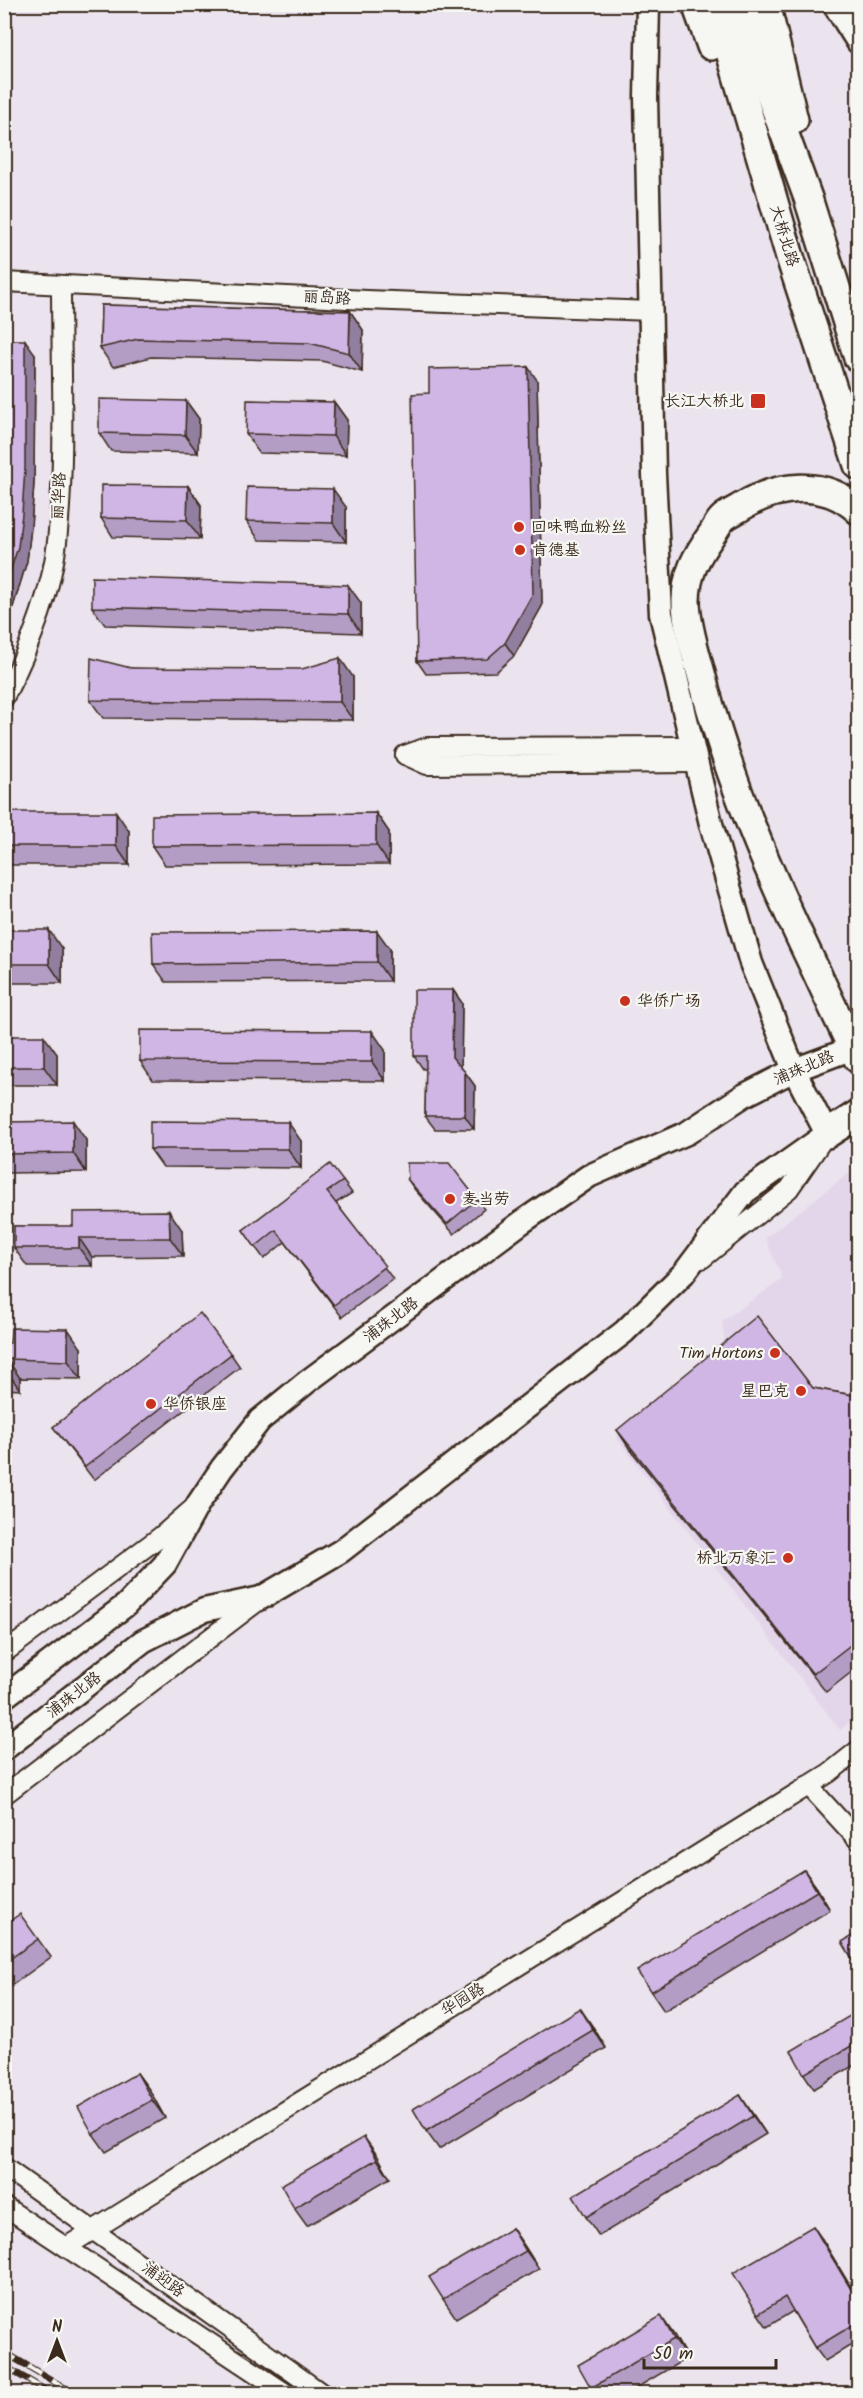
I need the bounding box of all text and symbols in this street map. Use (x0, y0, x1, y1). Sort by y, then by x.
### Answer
street label: 大桥北路 (763, 202, 805, 270)
street label: 丽岛路 (302, 284, 352, 312)
place label: 长江大桥北 (664, 389, 744, 414)
marker: 长江大桥北 (749, 392, 767, 410)
street label: 丽华路 (45, 471, 73, 521)
place label: 回味鸭血粉丝 (531, 515, 627, 540)
marker: 回味鸭血粉丝 (512, 520, 526, 534)
place label: 肯德基 (532, 538, 580, 563)
marker: 肯德基 (513, 543, 527, 557)
place label: 华侨广场 (637, 989, 701, 1014)
marker: 华侨广场 (618, 994, 632, 1008)
street label: 浦珠北路 (770, 1044, 838, 1092)
place label: 麦当劳 (462, 1187, 510, 1212)
marker: 麦当劳 (443, 1192, 457, 1206)
street label: 浦珠北路 (358, 1291, 424, 1349)
place label: Tim Hortons (679, 1341, 763, 1366)
marker: Tim Hortons (768, 1346, 782, 1360)
place label: 星巴克 (741, 1379, 789, 1404)
marker: 星巴克 (794, 1384, 808, 1398)
place label: 华侨银座 (163, 1392, 227, 1417)
marker: 华侨银座 (144, 1397, 158, 1411)
place label: 桥北万象汇 (696, 1546, 776, 1571)
marker: 桥北万象汇 (781, 1551, 795, 1565)
street label: 浦珠北路 (41, 1665, 107, 1725)
street label: 华园路 (436, 1977, 490, 2023)
street label: 浦迎路 (136, 2256, 190, 2304)
north arrow (27, 2311, 87, 2371)
text: N (52, 2315, 62, 2340)
scale bar (644, 2332, 776, 2370)
text: 50 m (653, 2340, 693, 2369)

